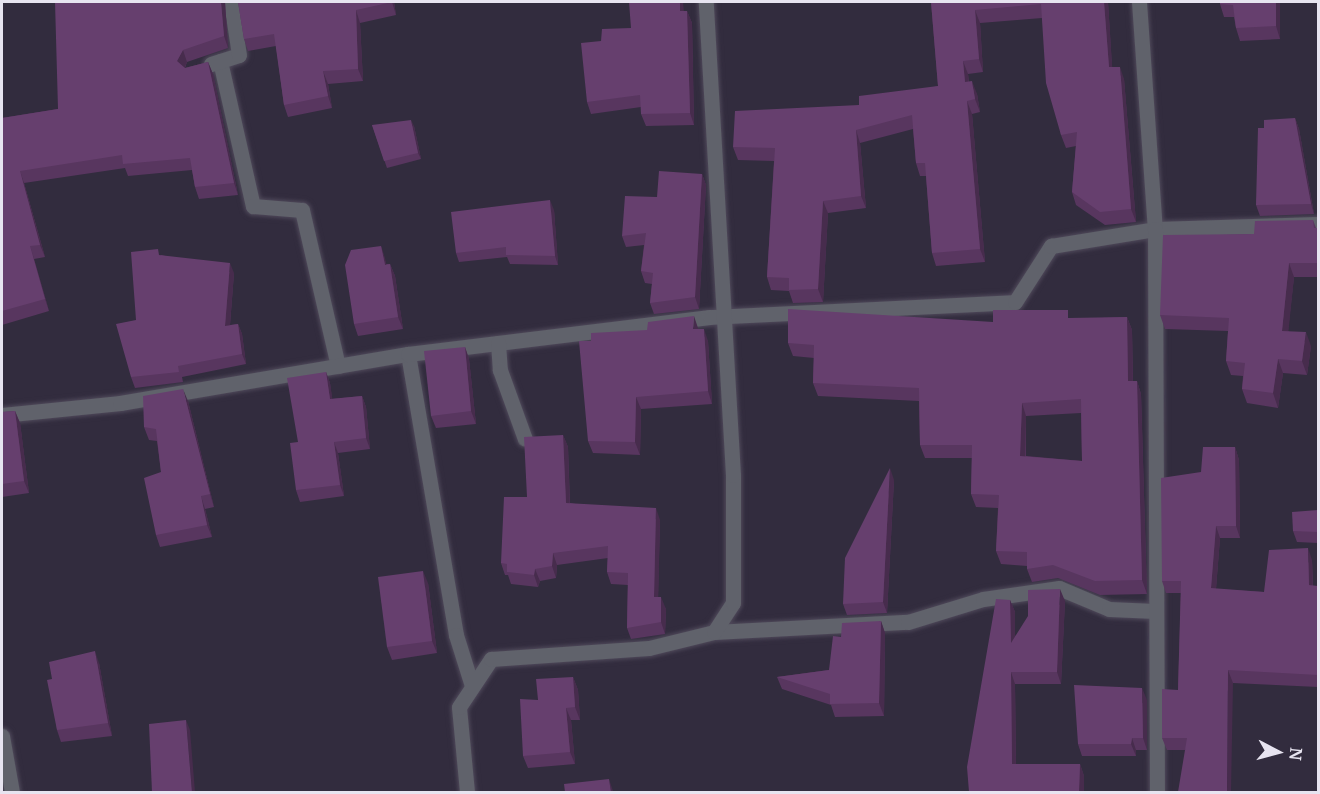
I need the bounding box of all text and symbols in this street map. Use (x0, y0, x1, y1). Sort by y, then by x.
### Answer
north arrow (1248, 722, 1308, 782)
text: N (1285, 747, 1307, 761)

